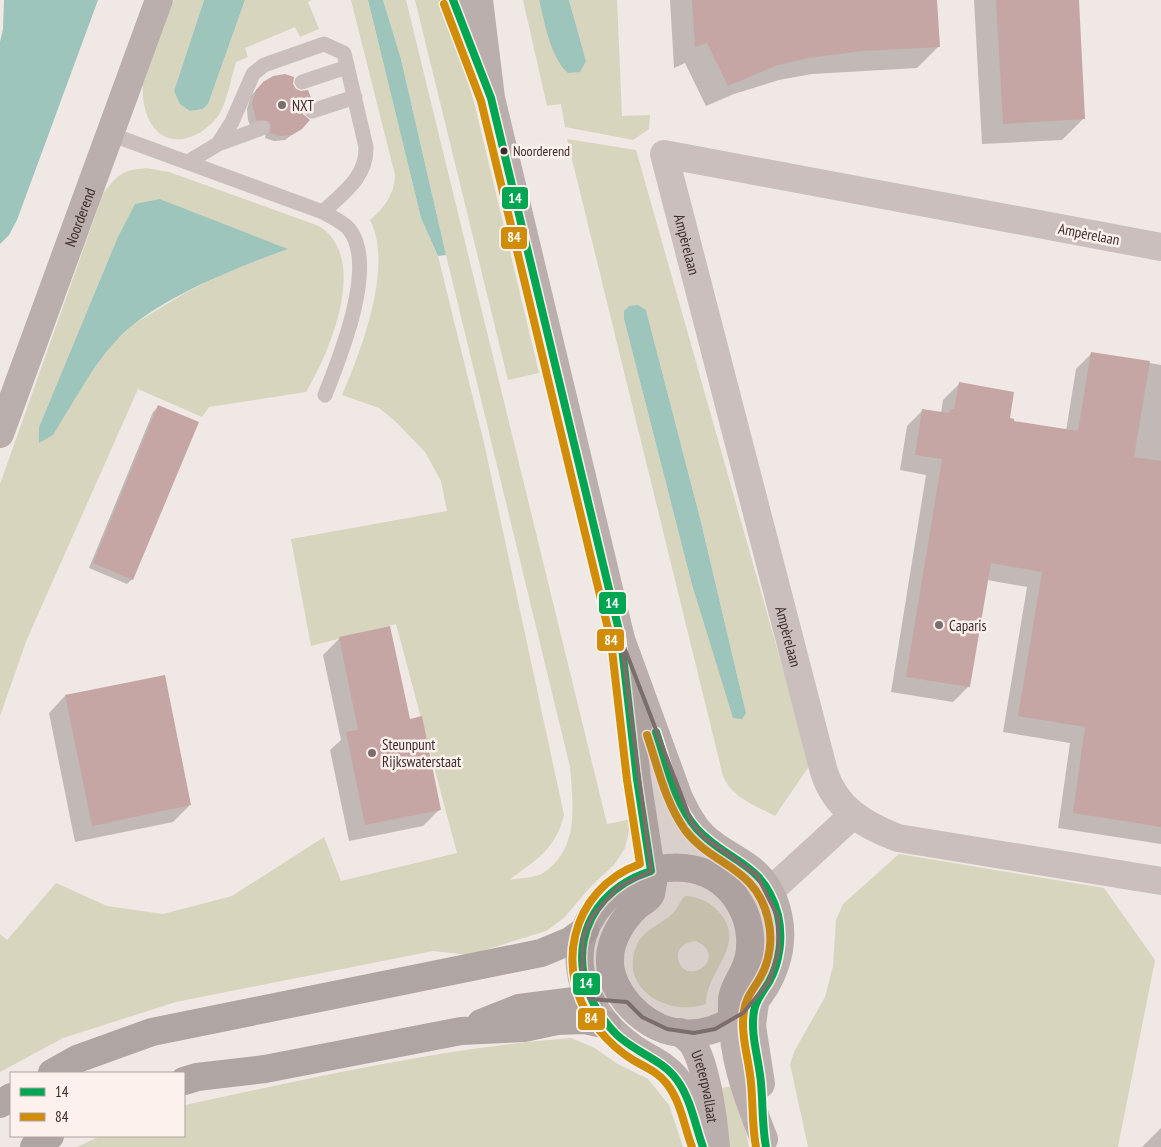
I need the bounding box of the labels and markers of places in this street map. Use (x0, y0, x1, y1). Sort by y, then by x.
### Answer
place label: NXT (292, 96, 314, 115)
marker: NXT (276, 99, 288, 111)
place label: Noorderend (513, 142, 570, 160)
marker: Noorderend (499, 146, 509, 156)
place label: Caparis (949, 616, 987, 635)
marker: Caparis (933, 619, 945, 631)
place label: Steunpunt Rijkswaterstaat (382, 735, 461, 771)
marker: Steunpunt Rijkswaterstaat (366, 747, 378, 759)

